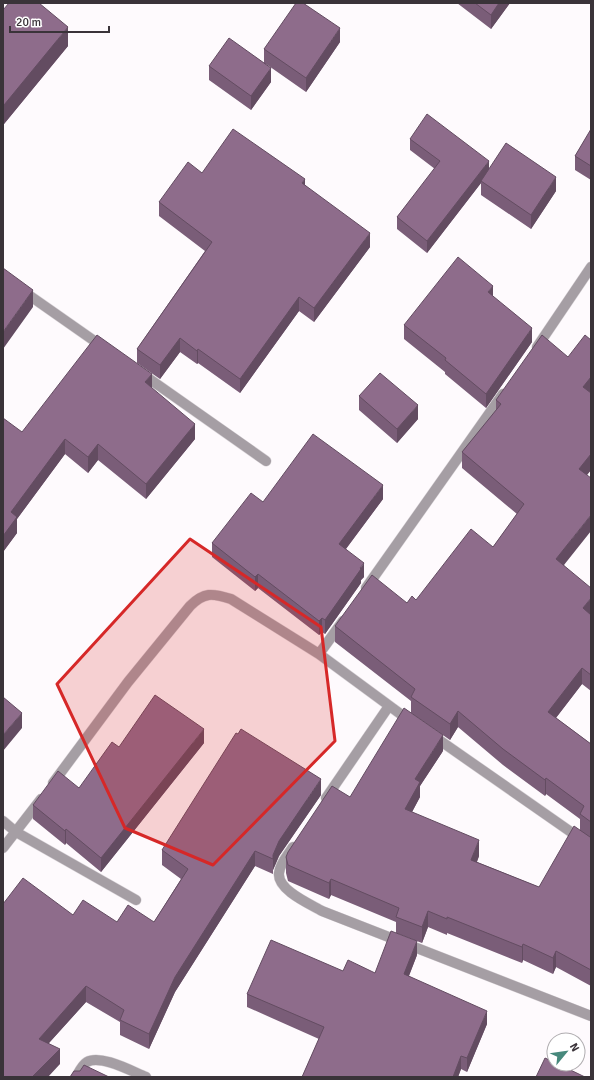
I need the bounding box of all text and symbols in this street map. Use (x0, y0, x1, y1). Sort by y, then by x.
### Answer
scale bar (10, 8, 109, 34)
text: 20 m (16, 15, 41, 30)
north arrow (546, 1032, 586, 1072)
text: N (567, 1041, 582, 1054)

